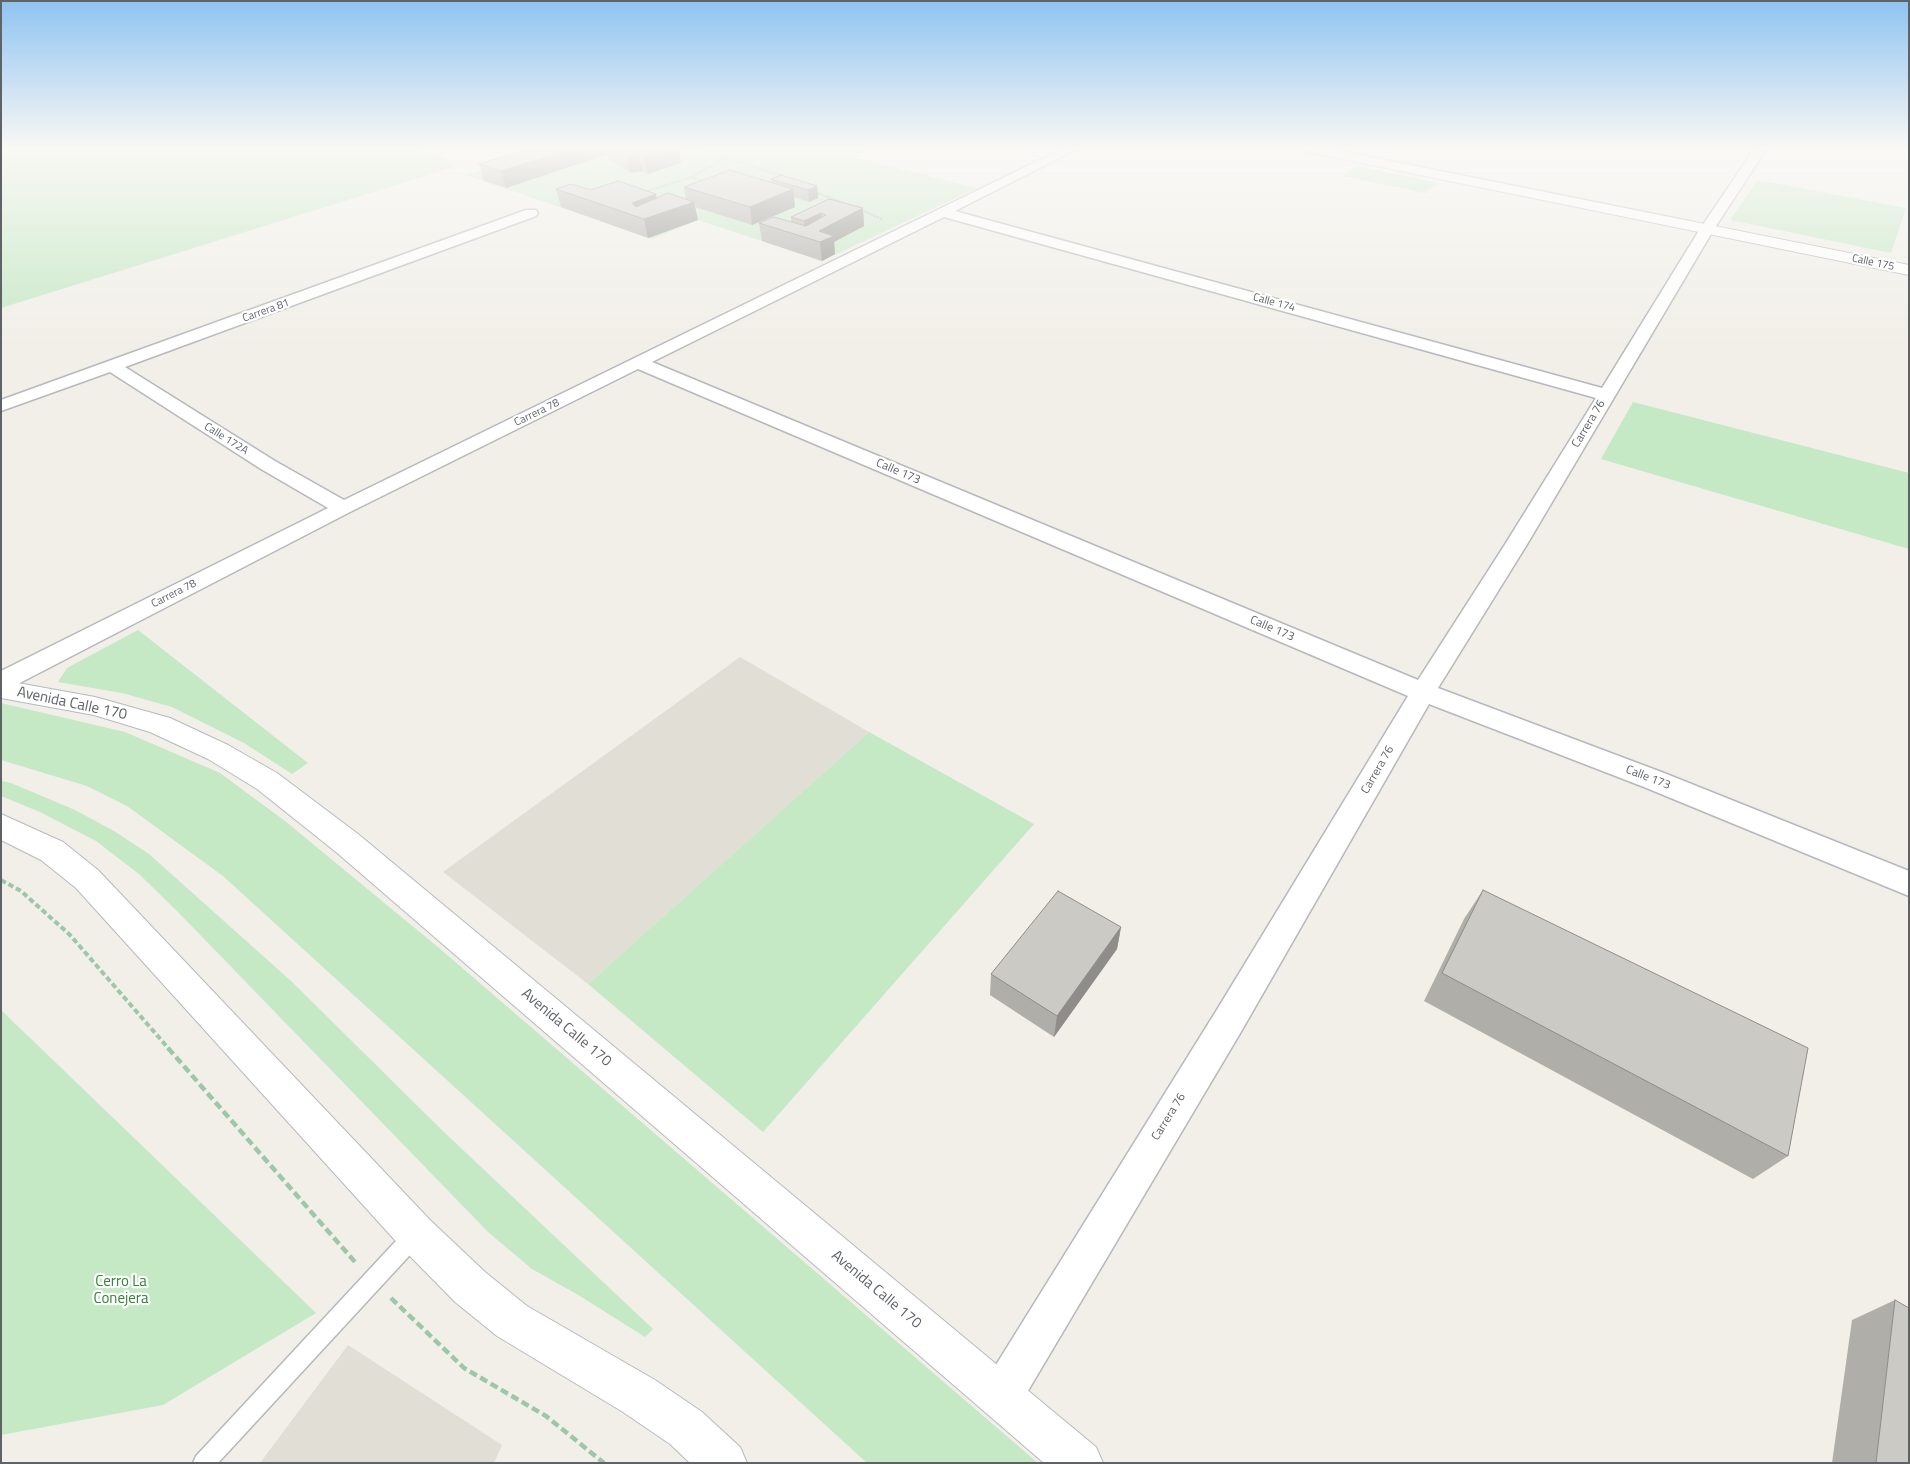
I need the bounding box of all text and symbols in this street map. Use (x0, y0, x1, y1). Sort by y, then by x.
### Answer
street label: Calle 175 (1851, 252, 1895, 274)
street label: Calle 174 (1252, 291, 1296, 315)
street label: Carrera 81 (241, 296, 291, 326)
street label: Carrera 78 (512, 396, 562, 430)
street label: Carrera 76 (1569, 398, 1609, 450)
street label: Calle 172A (201, 420, 251, 458)
street label: Calle 173 (874, 456, 922, 488)
street label: Carrera 78 (149, 577, 199, 611)
street label: Calle 173 (1248, 613, 1296, 645)
street label: Avenida Calle 170 (15, 684, 129, 724)
street label: Carrera 76 (1359, 743, 1397, 797)
street label: Calle 173 (1624, 763, 1672, 793)
street label: Avenida Calle 170 (517, 985, 615, 1071)
street label: Carrera 76 (1149, 1091, 1189, 1143)
street label: Avenida Calle 170 (827, 1247, 925, 1333)
park label: Cerro La Conejera (93, 1273, 149, 1308)

